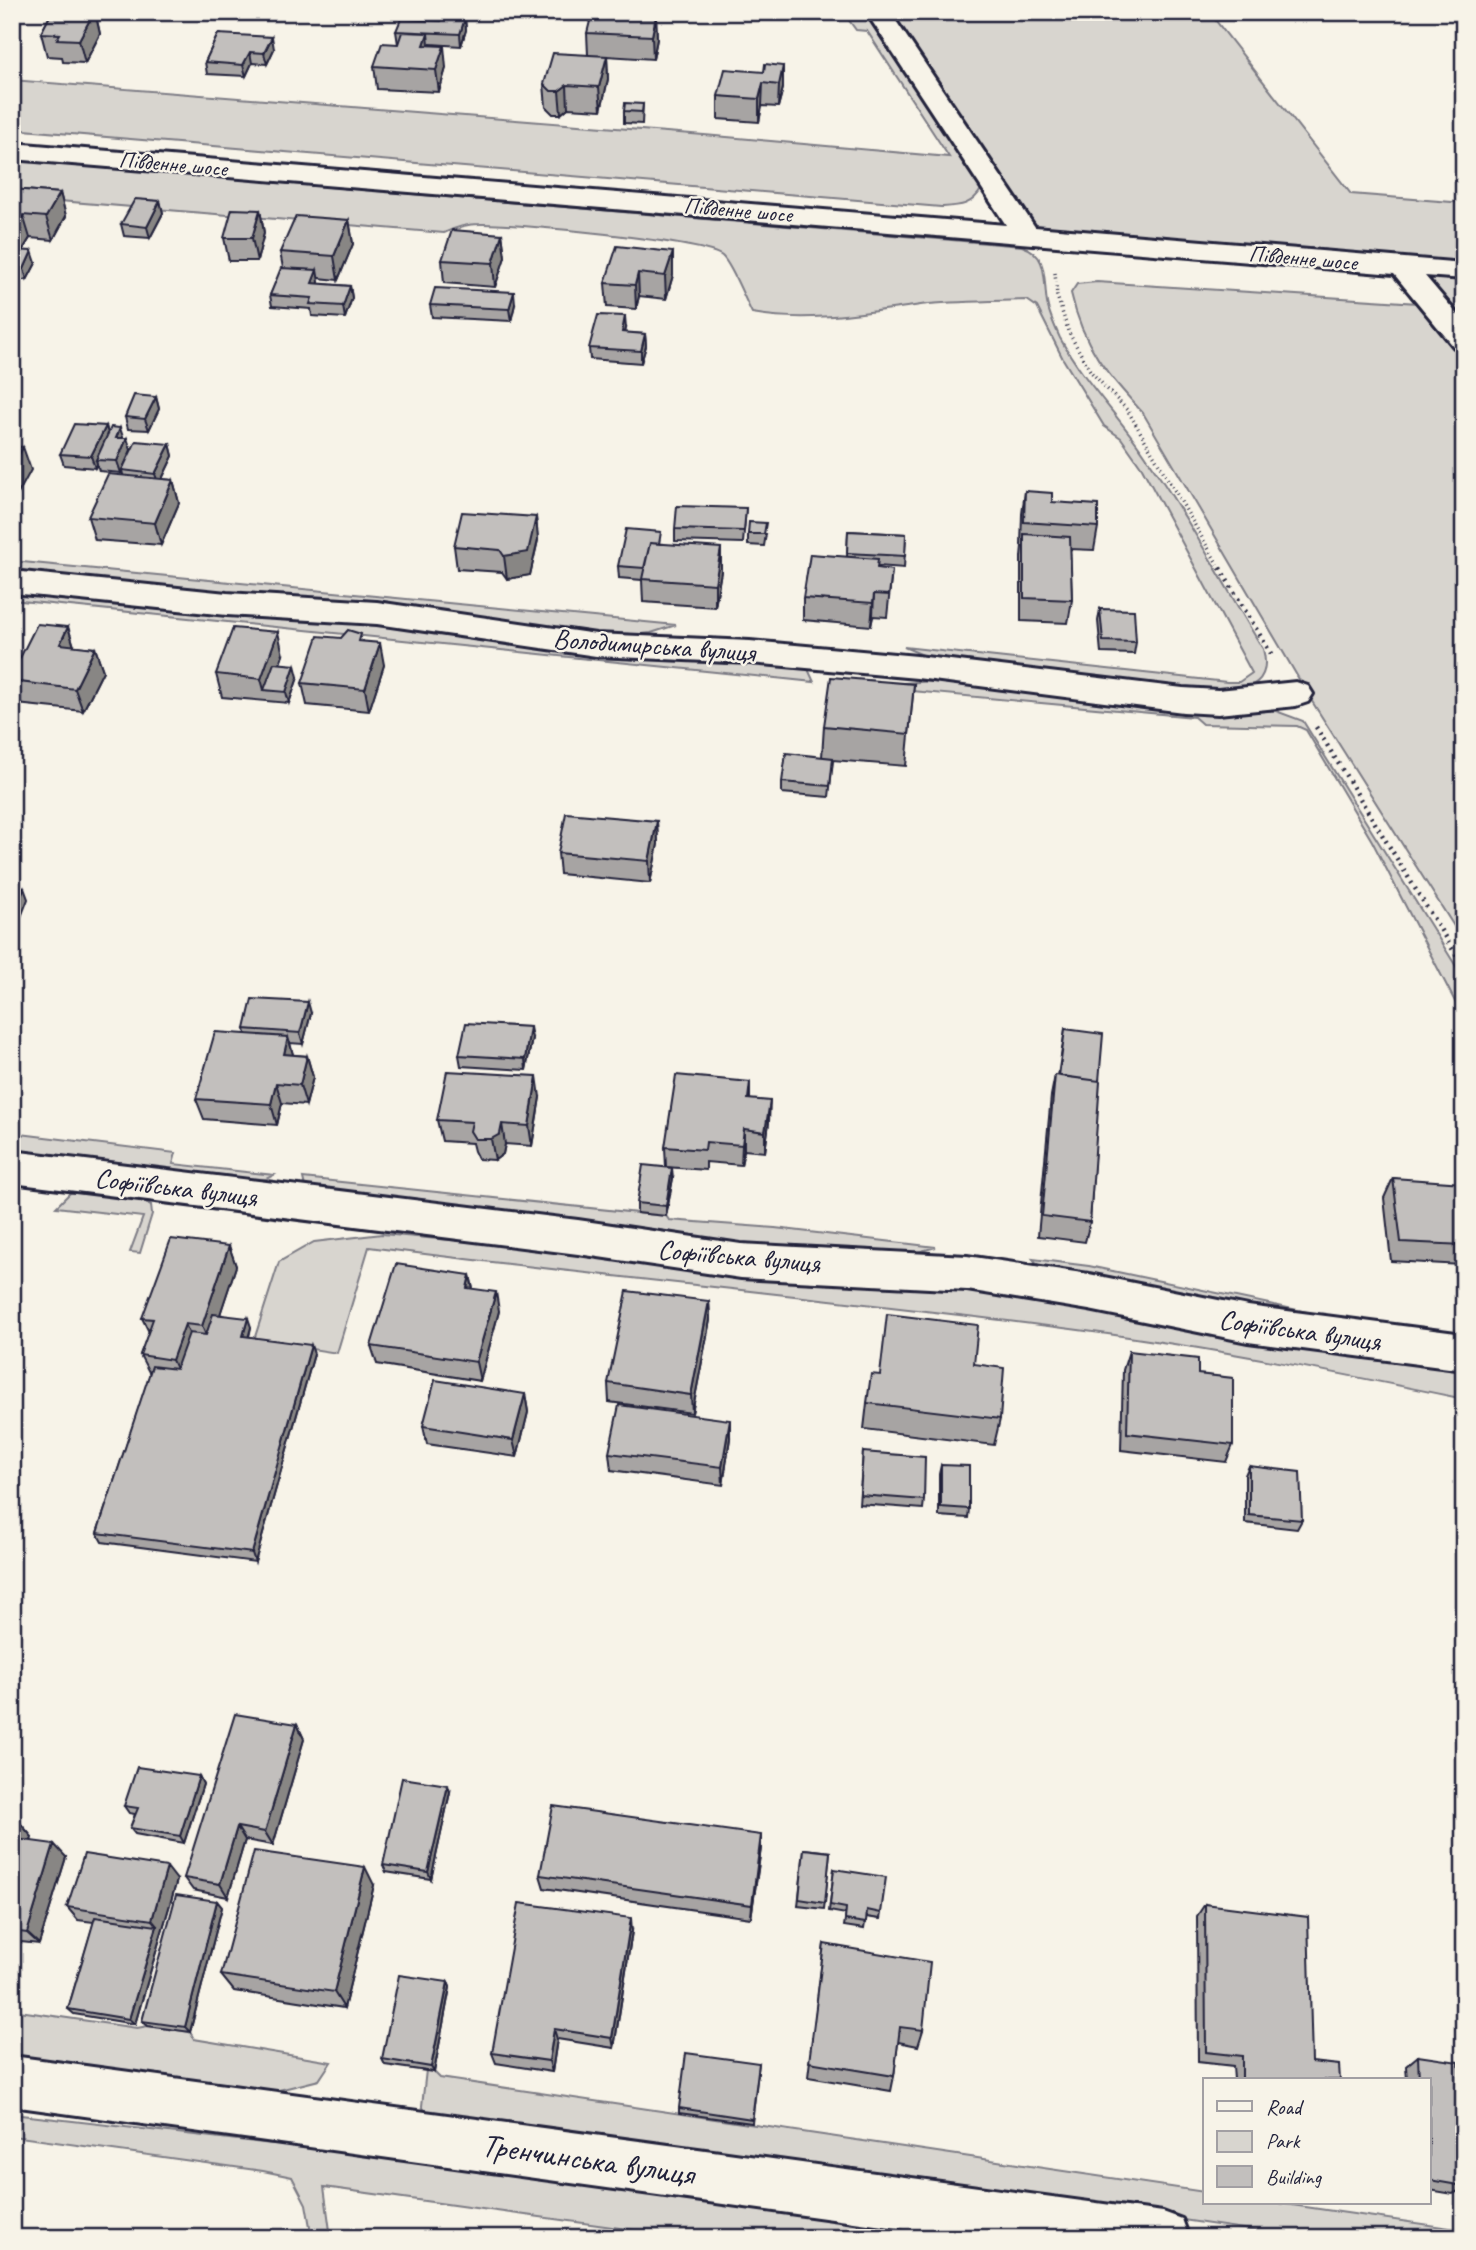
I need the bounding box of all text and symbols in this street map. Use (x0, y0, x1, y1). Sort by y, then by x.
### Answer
street label: Південне шосе (118, 145, 230, 183)
street label: Південне шосе (683, 191, 795, 229)
street label: Південне шосе (1248, 239, 1360, 277)
street label: Володимирська вулиця (552, 620, 758, 670)
street label: Софіївська вулиця (93, 1160, 260, 1214)
street label: Софіївська вулиця (656, 1231, 823, 1281)
street label: Софіївська вулиця (1217, 1301, 1384, 1359)
legend (1203, 2078, 1430, 2204)
text: Road (1266, 2094, 1305, 2120)
street label: Тренчинська вулиця (479, 2123, 700, 2195)
text: Park (1266, 2128, 1301, 2154)
text: Building (1266, 2164, 1323, 2190)

